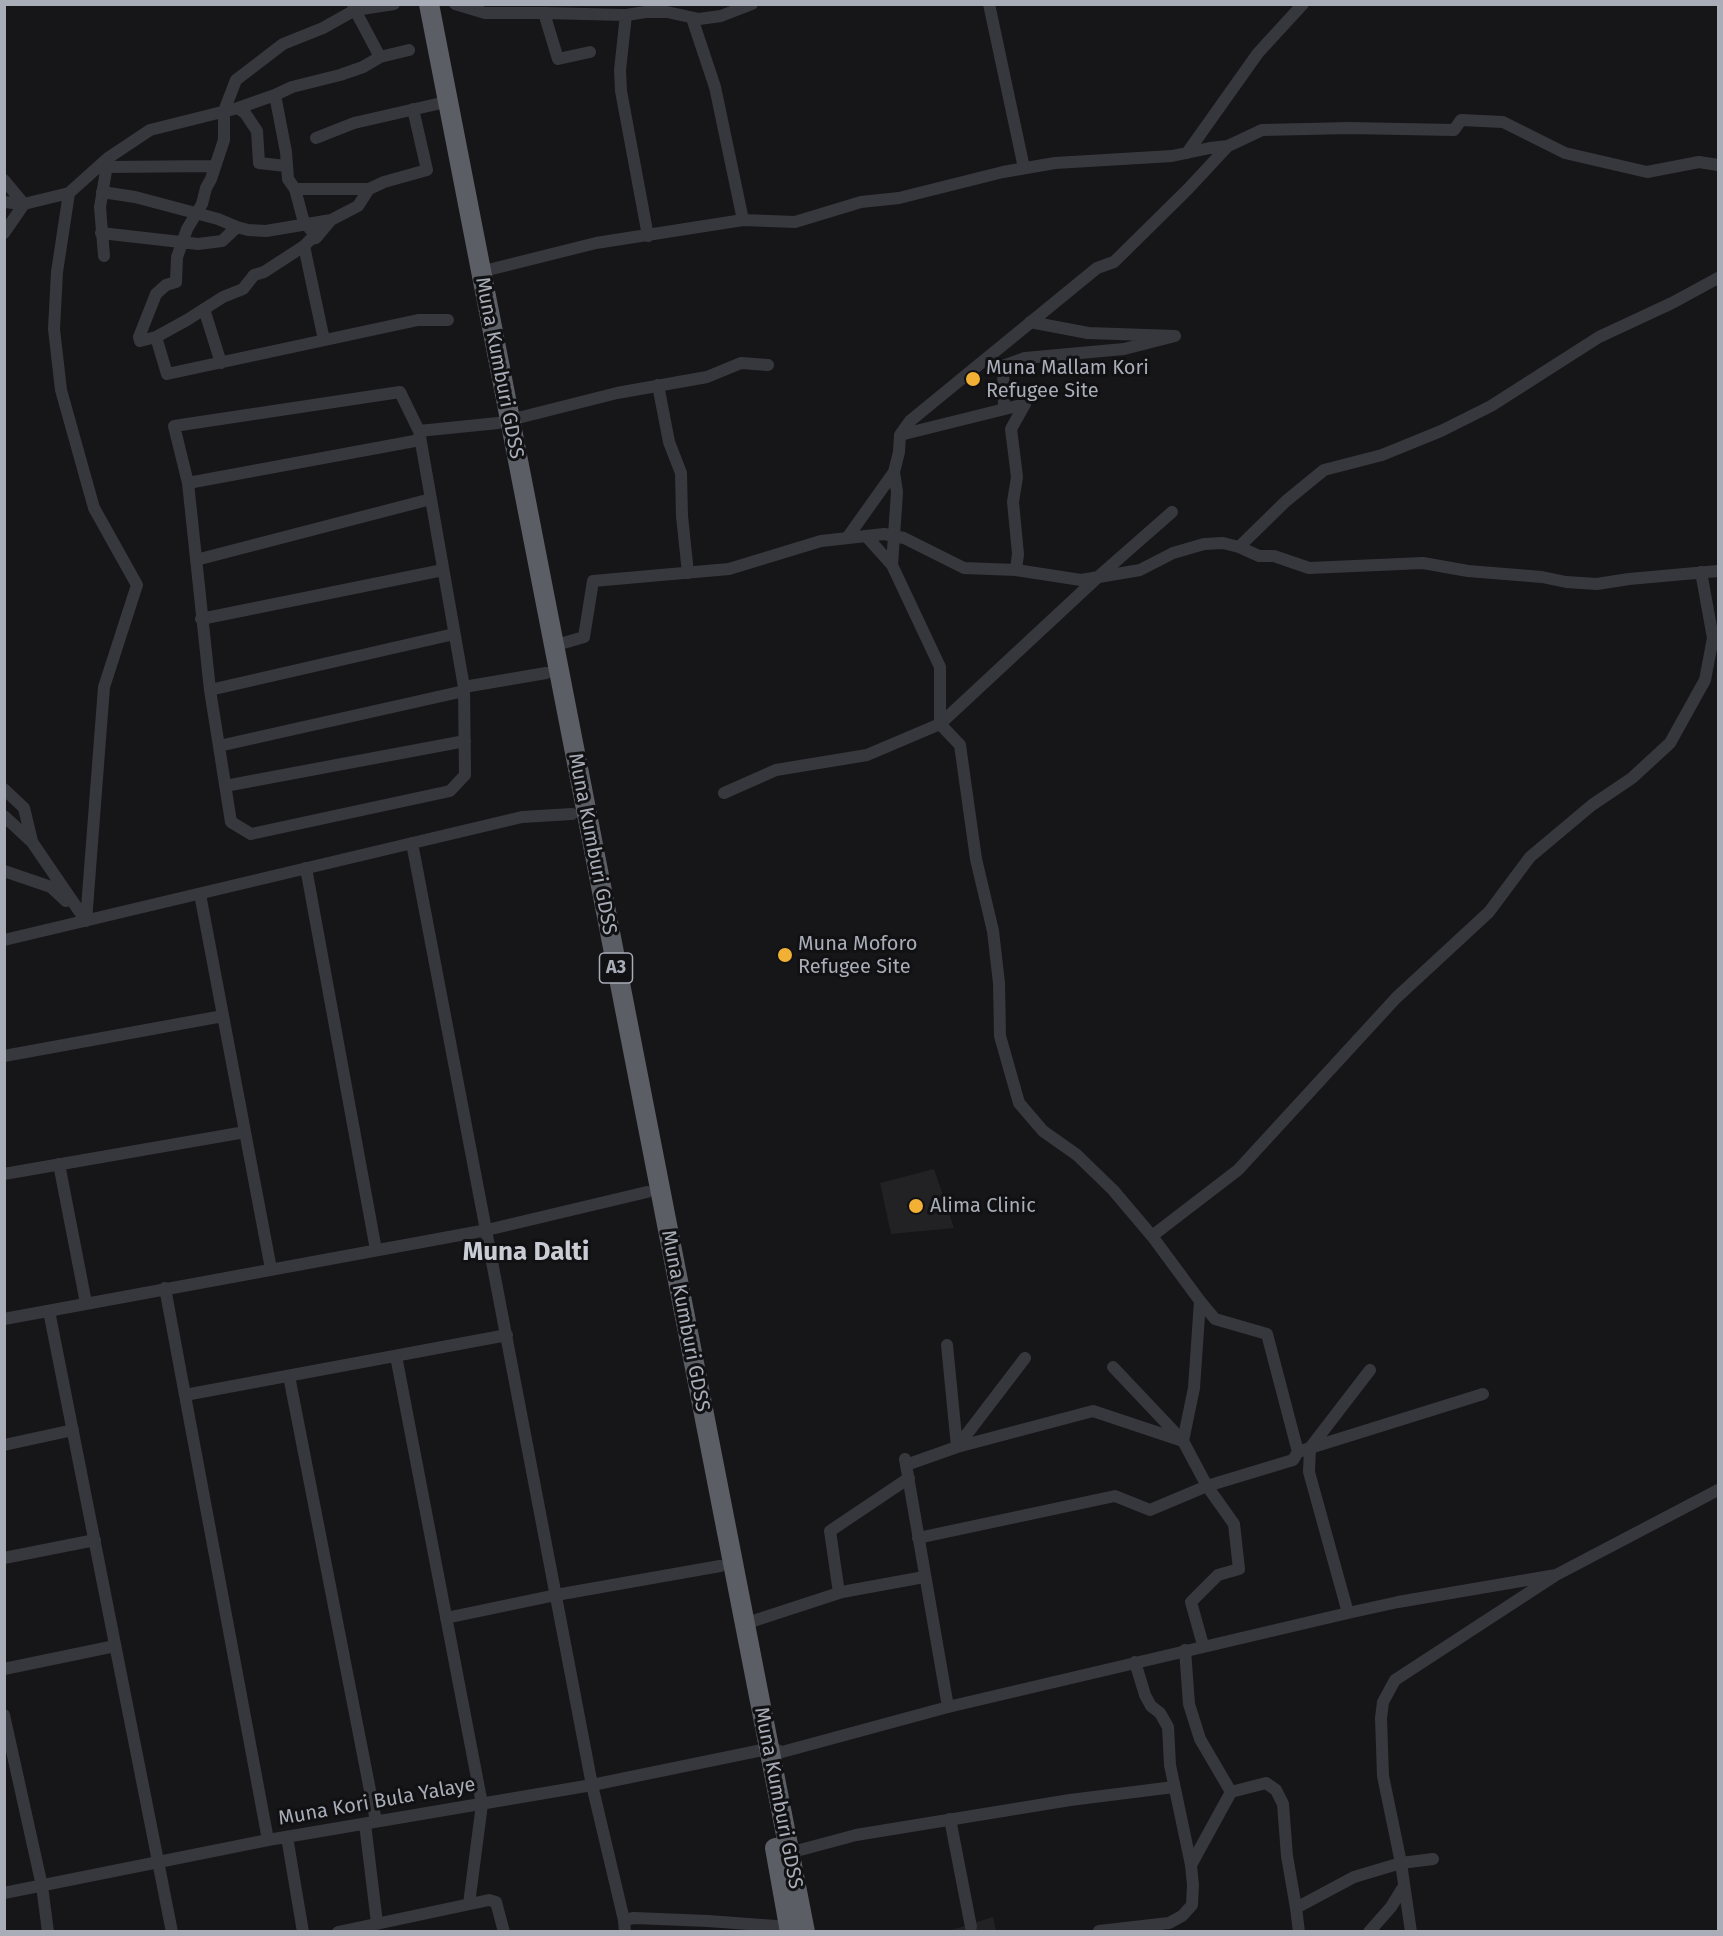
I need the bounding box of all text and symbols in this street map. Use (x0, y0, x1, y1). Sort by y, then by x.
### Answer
street label: Muna Kumburi GDSS (470, 275, 528, 461)
place label: Muna Mallam Kori Refugee Site (986, 356, 1149, 403)
marker: Muna Mallam Kori Refugee Site (964, 370, 982, 388)
street label: Muna Kumburi GDSS (563, 751, 621, 937)
place label: Muna Moforo Refugee Site (798, 932, 917, 979)
marker: Muna Moforo Refugee Site (776, 946, 794, 964)
road number: A3 (600, 953, 632, 983)
place label: Alima Clinic (930, 1194, 1036, 1218)
marker: Alima Clinic (907, 1197, 925, 1215)
street label: Muna Kumburi GDSS (656, 1228, 714, 1414)
district label: Muna Dalti (463, 1237, 589, 1269)
street label: Muna Kumburi GDSS (749, 1705, 807, 1891)
street label: Muna Kori Bula Yalaye (277, 1773, 477, 1831)

